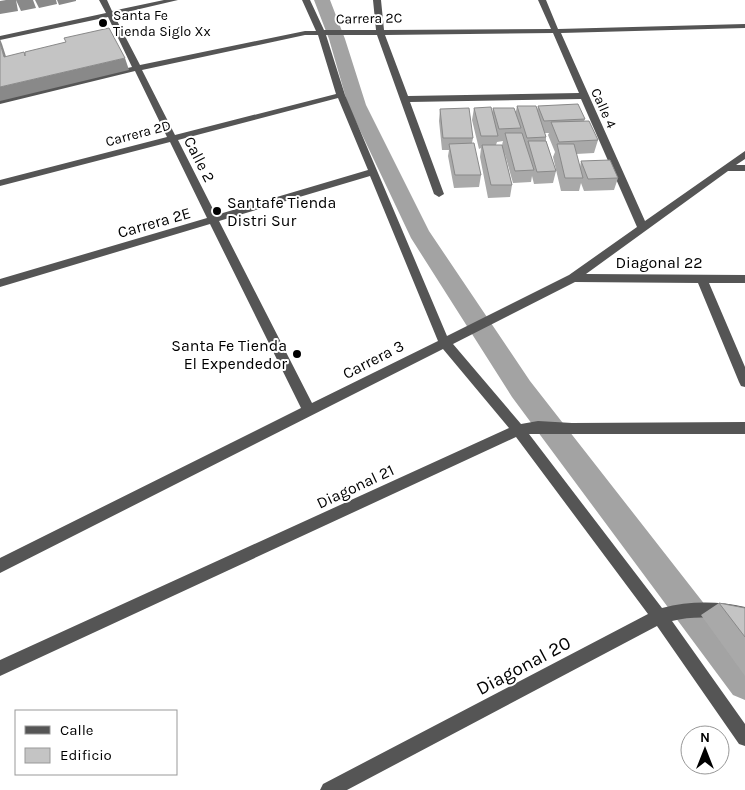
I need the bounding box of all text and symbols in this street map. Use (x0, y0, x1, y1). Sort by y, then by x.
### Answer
place label: Santa Fe Tienda Siglo Xx (113, 7, 211, 40)
street label: Carrera 2C (336, 9, 402, 28)
marker: Santa Fe Tienda Siglo Xx (97, 17, 109, 29)
street label: Calle 4 (587, 85, 620, 131)
street label: Carrera 2D (104, 117, 173, 150)
street label: Calle 2 (180, 133, 219, 185)
place label: Santafe Tienda Distri Sur (227, 193, 336, 230)
street label: Carrera 2E (115, 203, 193, 242)
marker: Santafe Tienda Distri Sur (211, 205, 223, 217)
street label: Diagonal 22 (615, 253, 703, 272)
place label: Santa Fe Tienda El Expendedor (171, 336, 287, 373)
street label: Carrera 3 (339, 336, 407, 383)
marker: Santa Fe Tienda El Expendedor (291, 348, 303, 360)
street label: Diagonal 21 (313, 460, 397, 513)
street label: Diagonal 20 (472, 632, 574, 700)
legend (15, 710, 178, 775)
text: Calle (60, 721, 94, 739)
north arrow (680, 725, 730, 775)
text: N (700, 729, 710, 746)
text: Edificio (60, 746, 112, 764)

